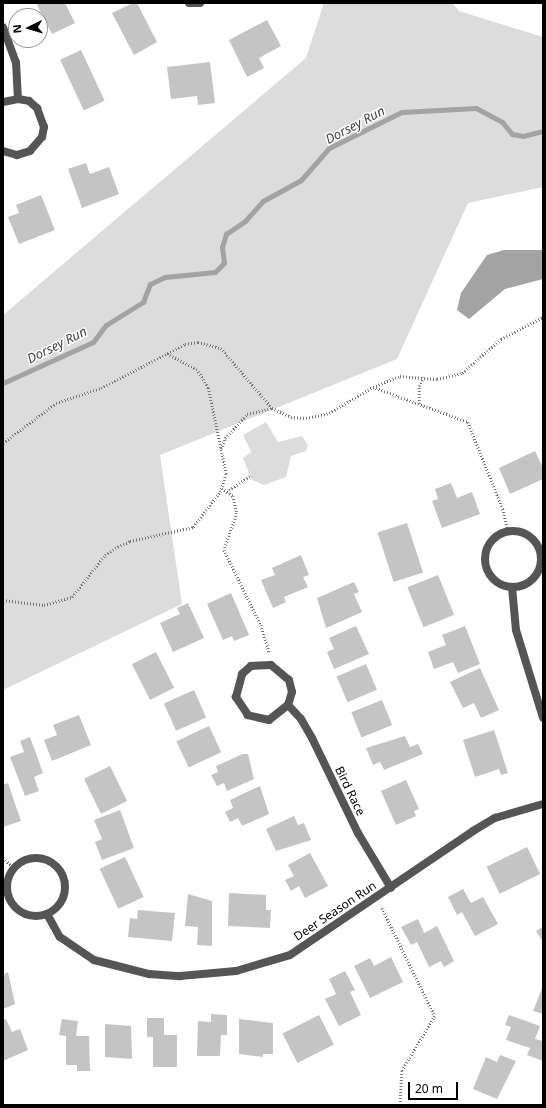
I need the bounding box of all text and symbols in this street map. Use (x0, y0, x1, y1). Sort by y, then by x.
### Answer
north arrow (8, 8, 48, 48)
text: N (9, 24, 24, 34)
water label: Dorsey Run (323, 103, 387, 147)
water label: Dorsey Run (25, 323, 89, 367)
street label: Bird Race (332, 764, 368, 818)
street label: Deer Season Run (291, 878, 379, 944)
scale bar (410, 1074, 460, 1100)
text: 20 m (415, 1080, 443, 1097)

